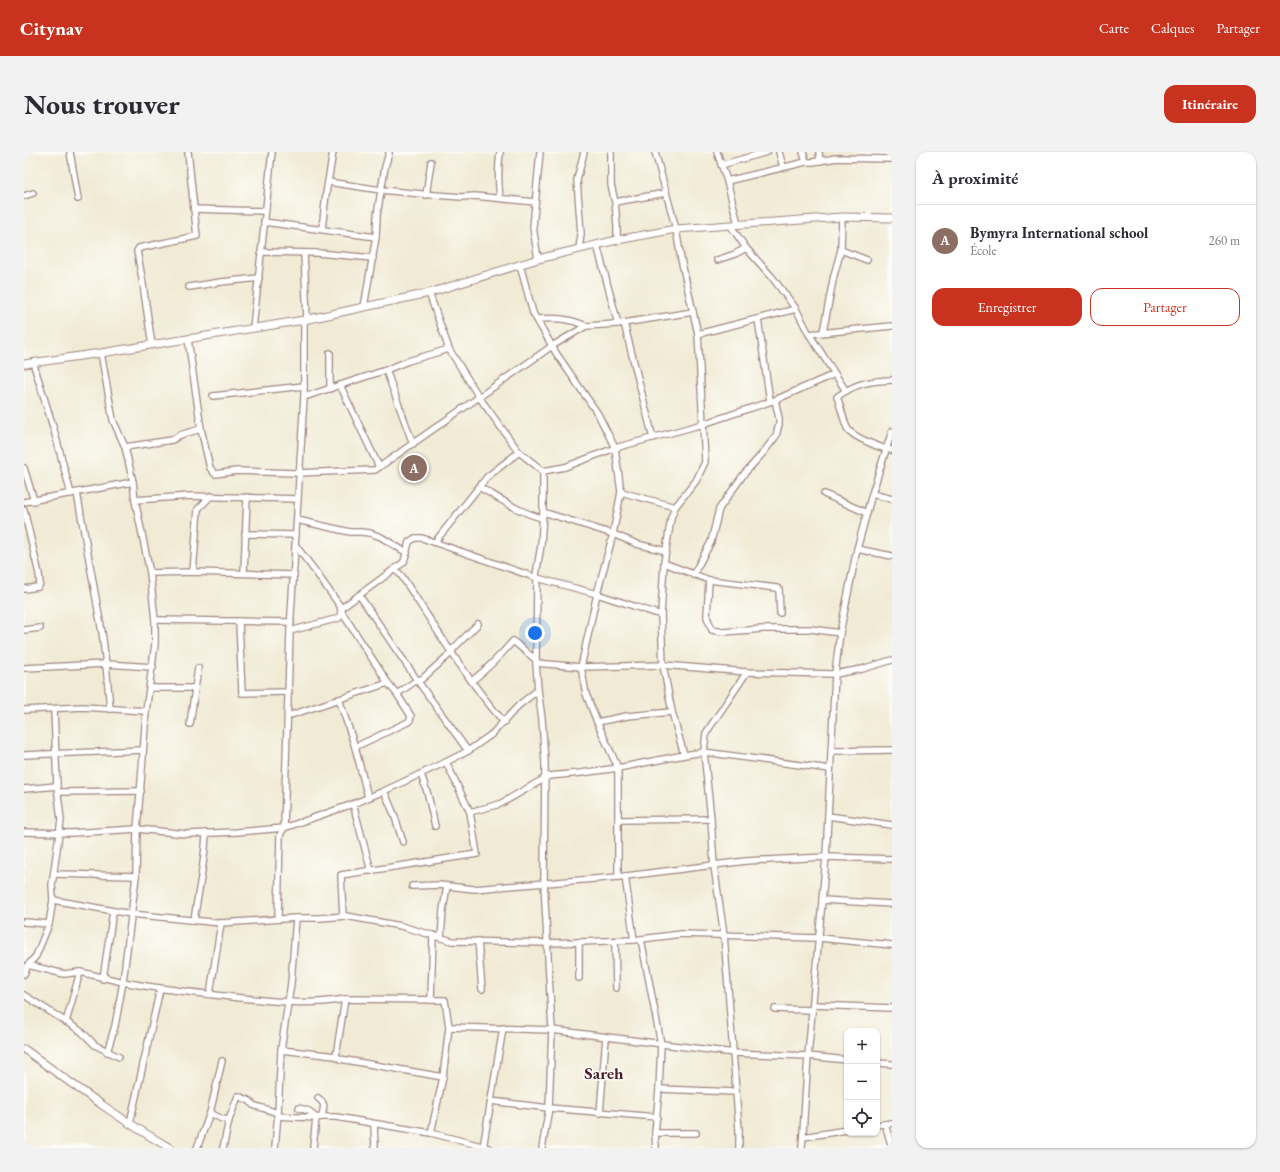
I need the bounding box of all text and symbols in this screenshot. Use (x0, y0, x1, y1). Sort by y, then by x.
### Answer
text: Citynav (20, 16, 83, 41)
text: Carte (1099, 19, 1129, 37)
text: Calques (1151, 19, 1195, 37)
text: Partager (1217, 19, 1260, 37)
button: Itinéraire (1164, 85, 1256, 123)
text: Nous trouver (24, 86, 180, 122)
text: À proximité (932, 167, 1018, 189)
text: Bymyra International school (970, 223, 1148, 242)
text: A (940, 232, 950, 249)
text: 260 m (1209, 232, 1240, 249)
text: École (970, 242, 996, 259)
button: Enregistrer (932, 288, 1082, 326)
button: Partager (1090, 288, 1240, 326)
pin: A (401, 453, 427, 483)
your location (525, 623, 545, 643)
map controls (844, 1028, 880, 1136)
button: + (844, 1028, 880, 1064)
district label: Sareh (584, 1062, 624, 1084)
button: − (844, 1064, 880, 1100)
button: locate (844, 1100, 880, 1136)

